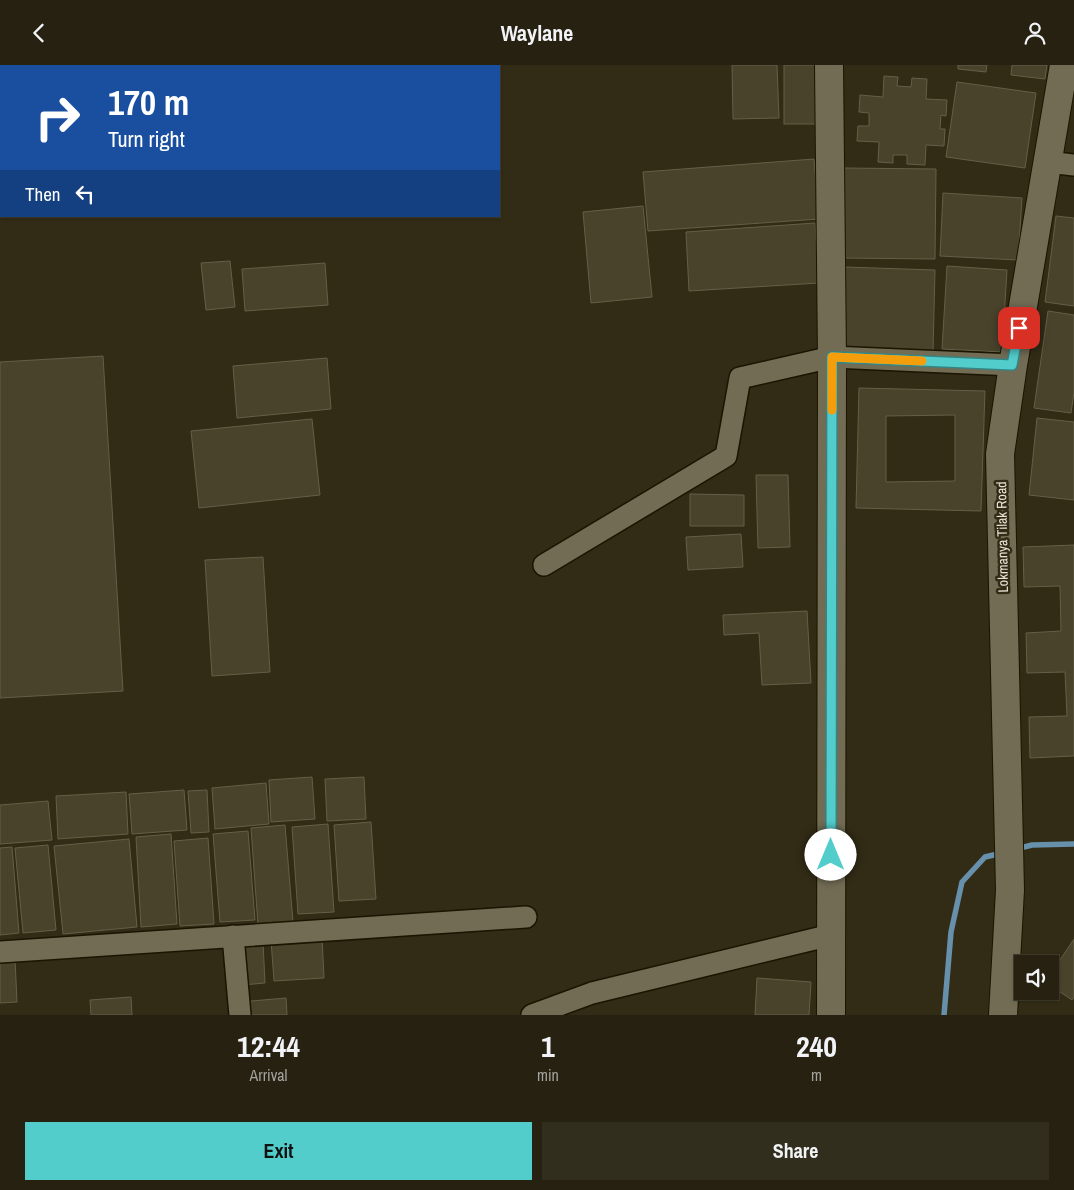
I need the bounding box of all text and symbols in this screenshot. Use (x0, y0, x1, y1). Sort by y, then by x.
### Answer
text: Waylane (501, 18, 573, 48)
icon: back (25, 19, 53, 47)
icon: person (1021, 19, 1049, 47)
text: 170 m (108, 79, 189, 126)
icon: right (25, 85, 90, 150)
text: Turn right (108, 124, 185, 154)
icon: left (71, 180, 99, 208)
text: Then (25, 181, 61, 207)
pin (998, 307, 1040, 349)
icon: arrive (1005, 314, 1033, 342)
street label: Lokmanya Tilak Road (992, 481, 1012, 593)
position arrow (804, 828, 856, 880)
map controls (1014, 955, 1059, 1000)
button: sound (1014, 955, 1059, 1000)
text: 12:44 (237, 1026, 300, 1066)
text: 1 (541, 1026, 555, 1066)
text: 240 (796, 1026, 837, 1066)
text: Arrival (250, 1064, 287, 1086)
text: min (537, 1064, 559, 1086)
text: m (811, 1064, 822, 1086)
button: Exit (25, 1122, 532, 1180)
button: Share (542, 1122, 1049, 1180)

